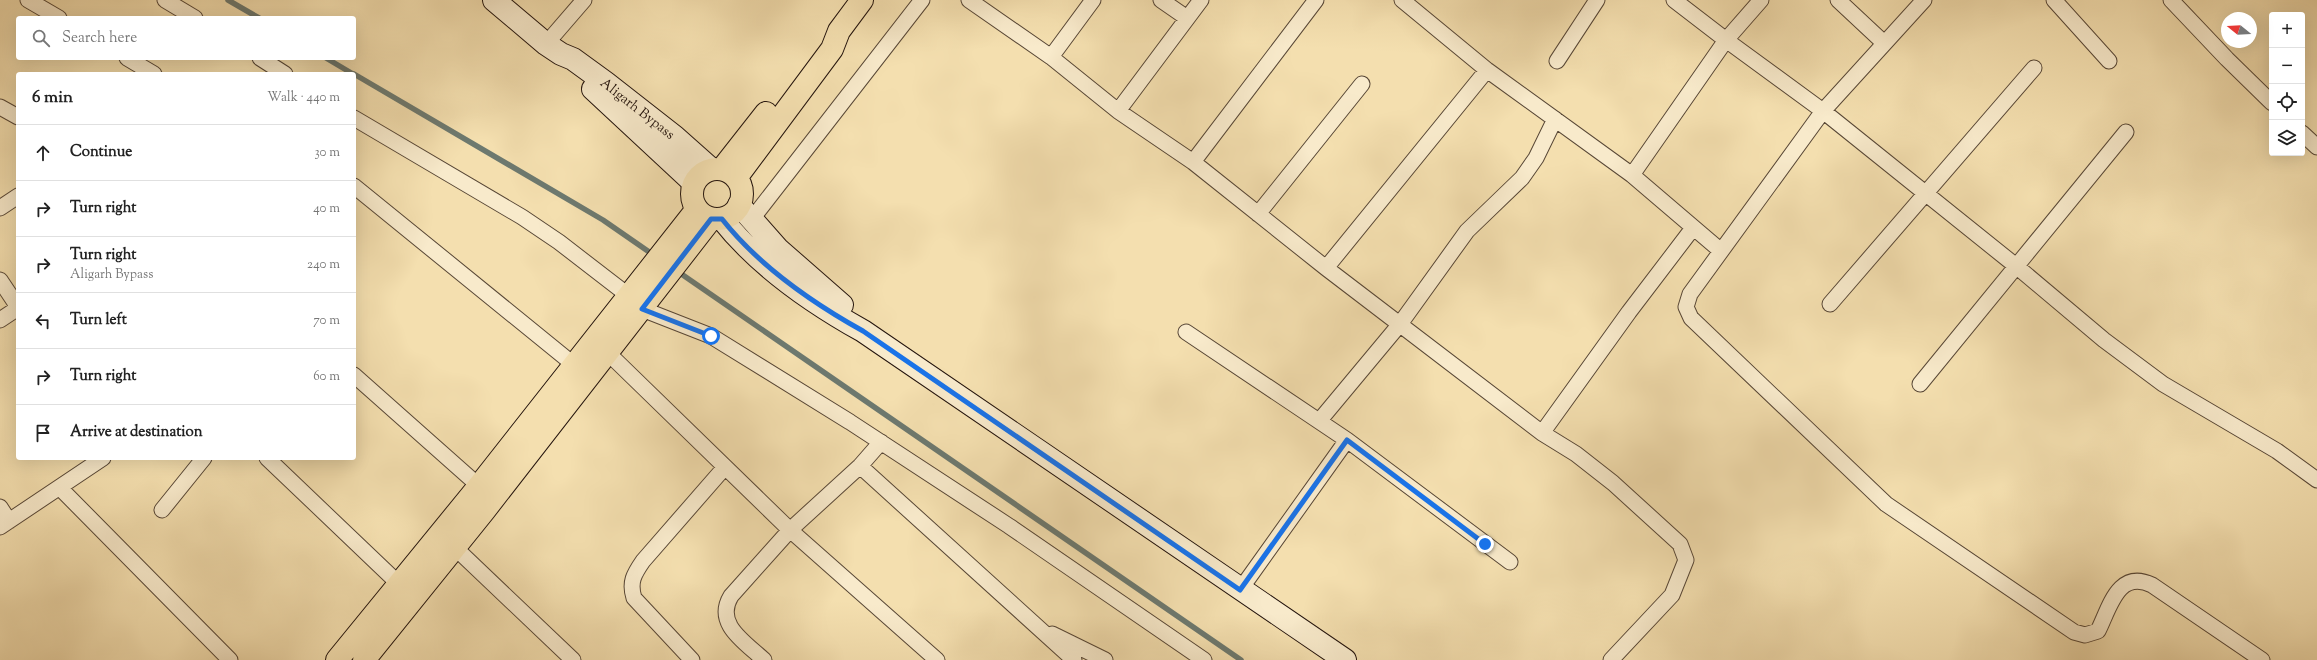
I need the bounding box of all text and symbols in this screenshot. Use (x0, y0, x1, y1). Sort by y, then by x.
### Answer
north arrow (2221, 12, 2257, 48)
map controls (2269, 12, 2305, 156)
button: + (2269, 12, 2305, 48)
search box (16, 16, 356, 60)
icon: search (30, 27, 52, 49)
text: Search here (62, 28, 137, 49)
button: − (2269, 48, 2305, 84)
street label: Aligarh Bypass (595, 74, 678, 145)
button: locate (2269, 84, 2305, 120)
text: 6 min (32, 86, 73, 110)
text: Walk · 440 m (267, 89, 340, 107)
button: layers (2269, 120, 2305, 156)
icon: ahead (32, 142, 54, 164)
text: Continue (70, 142, 132, 163)
text: 30 m (314, 144, 340, 162)
icon: right (32, 198, 54, 220)
text: Turn right (70, 198, 136, 219)
text: 40 m (313, 200, 340, 218)
text: Turn right (70, 245, 136, 266)
icon: right (32, 254, 54, 276)
text: 240 m (307, 256, 340, 274)
text: Aligarh Bypass (70, 266, 153, 284)
icon: left (32, 310, 54, 332)
text: Turn left (70, 310, 127, 331)
text: 70 m (313, 312, 340, 330)
route start (702, 327, 720, 345)
icon: right (32, 366, 54, 388)
text: Turn right (70, 366, 136, 387)
text: 60 m (313, 368, 340, 386)
icon: arrive (32, 422, 54, 444)
text: Arrive at destination (70, 422, 203, 443)
route end (1476, 535, 1494, 553)

